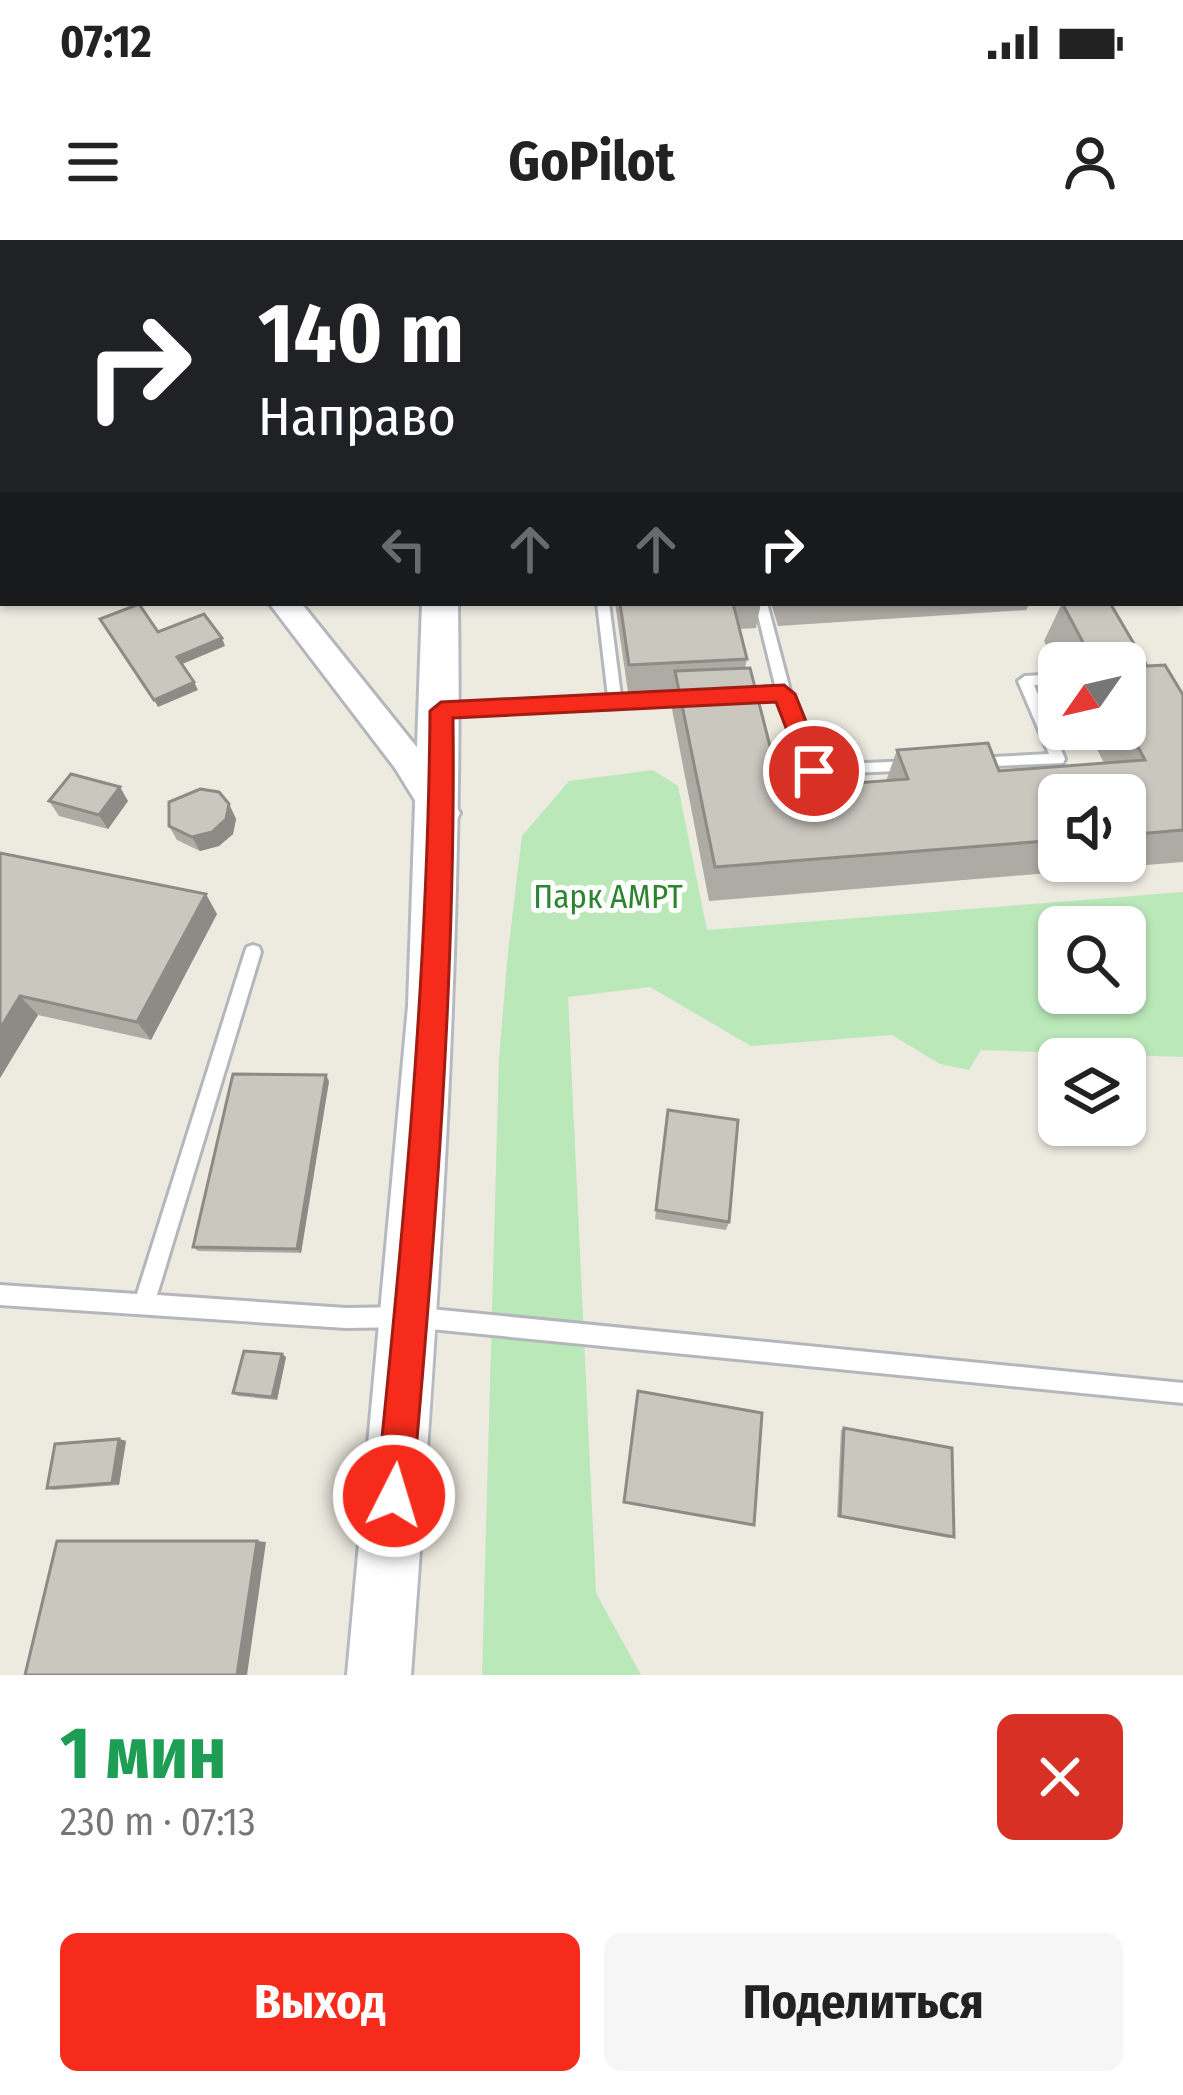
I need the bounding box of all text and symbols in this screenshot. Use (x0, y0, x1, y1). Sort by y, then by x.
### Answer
text: 07:12 (60, 15, 152, 69)
icon: menu (60, 129, 126, 195)
icon: person (1057, 129, 1123, 195)
text: GoPilot (508, 130, 675, 194)
text: 140 m (258, 283, 464, 384)
icon: right (60, 288, 216, 444)
text: Направо (258, 385, 456, 449)
icon: left (371, 516, 437, 582)
icon: ahead (497, 516, 563, 582)
icon: ahead (623, 516, 689, 582)
icon: right (749, 516, 815, 582)
north arrow (1038, 642, 1146, 750)
map controls (1038, 642, 1146, 1146)
pin (763, 720, 865, 822)
icon: arrive (781, 738, 847, 804)
button: sound (1038, 774, 1146, 882)
park label: Парк АМРТ (533, 877, 683, 917)
button: search (1038, 906, 1146, 1014)
button: layers (1038, 1038, 1146, 1146)
position arrow (331, 1433, 457, 1559)
text: 1 мин (60, 1711, 226, 1797)
button: close (997, 1714, 1123, 1840)
text: 230 m · 07:13 (60, 1799, 256, 1845)
button: Выход (60, 1933, 580, 2071)
button: Поделиться (604, 1933, 1123, 2071)

